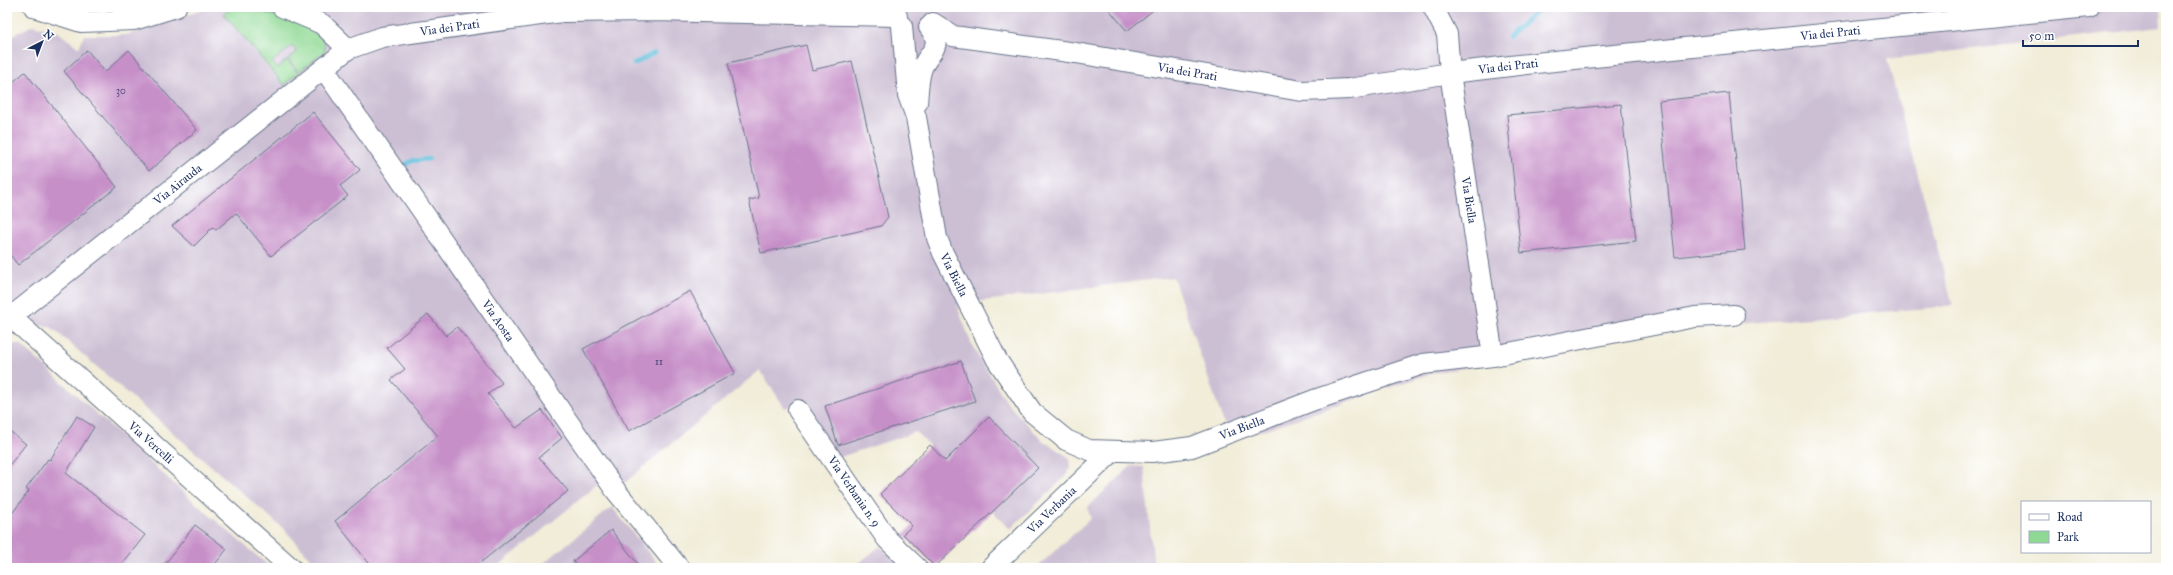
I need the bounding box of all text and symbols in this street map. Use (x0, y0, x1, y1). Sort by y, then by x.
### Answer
street label: Via dei Prati (418, 16, 481, 39)
north arrow (22, 22, 62, 62)
scale bar (2023, 22, 2138, 48)
street label: Via dei Prati (1799, 23, 1862, 43)
text: N (41, 27, 57, 43)
text: 50 m (2029, 29, 2054, 43)
street label: Via dei Prati (1476, 56, 1540, 77)
street label: Via dei Prati (1156, 60, 1219, 84)
house number: 30 (116, 85, 126, 97)
street label: Via Airauda (150, 160, 205, 208)
street label: Via Biella (1458, 175, 1480, 225)
street label: Via Biella (937, 250, 971, 300)
street label: Via Aosta (478, 296, 518, 345)
house number: 11 (655, 356, 663, 368)
street label: Via Biella (1216, 412, 1267, 443)
street label: Via Vercelli (125, 418, 177, 467)
street label: Via Verbania n. 9 (824, 453, 883, 530)
street label: Via Verbania (1024, 483, 1080, 537)
legend (2021, 501, 2151, 553)
text: Road (2057, 510, 2083, 524)
text: Park (2057, 530, 2079, 544)

